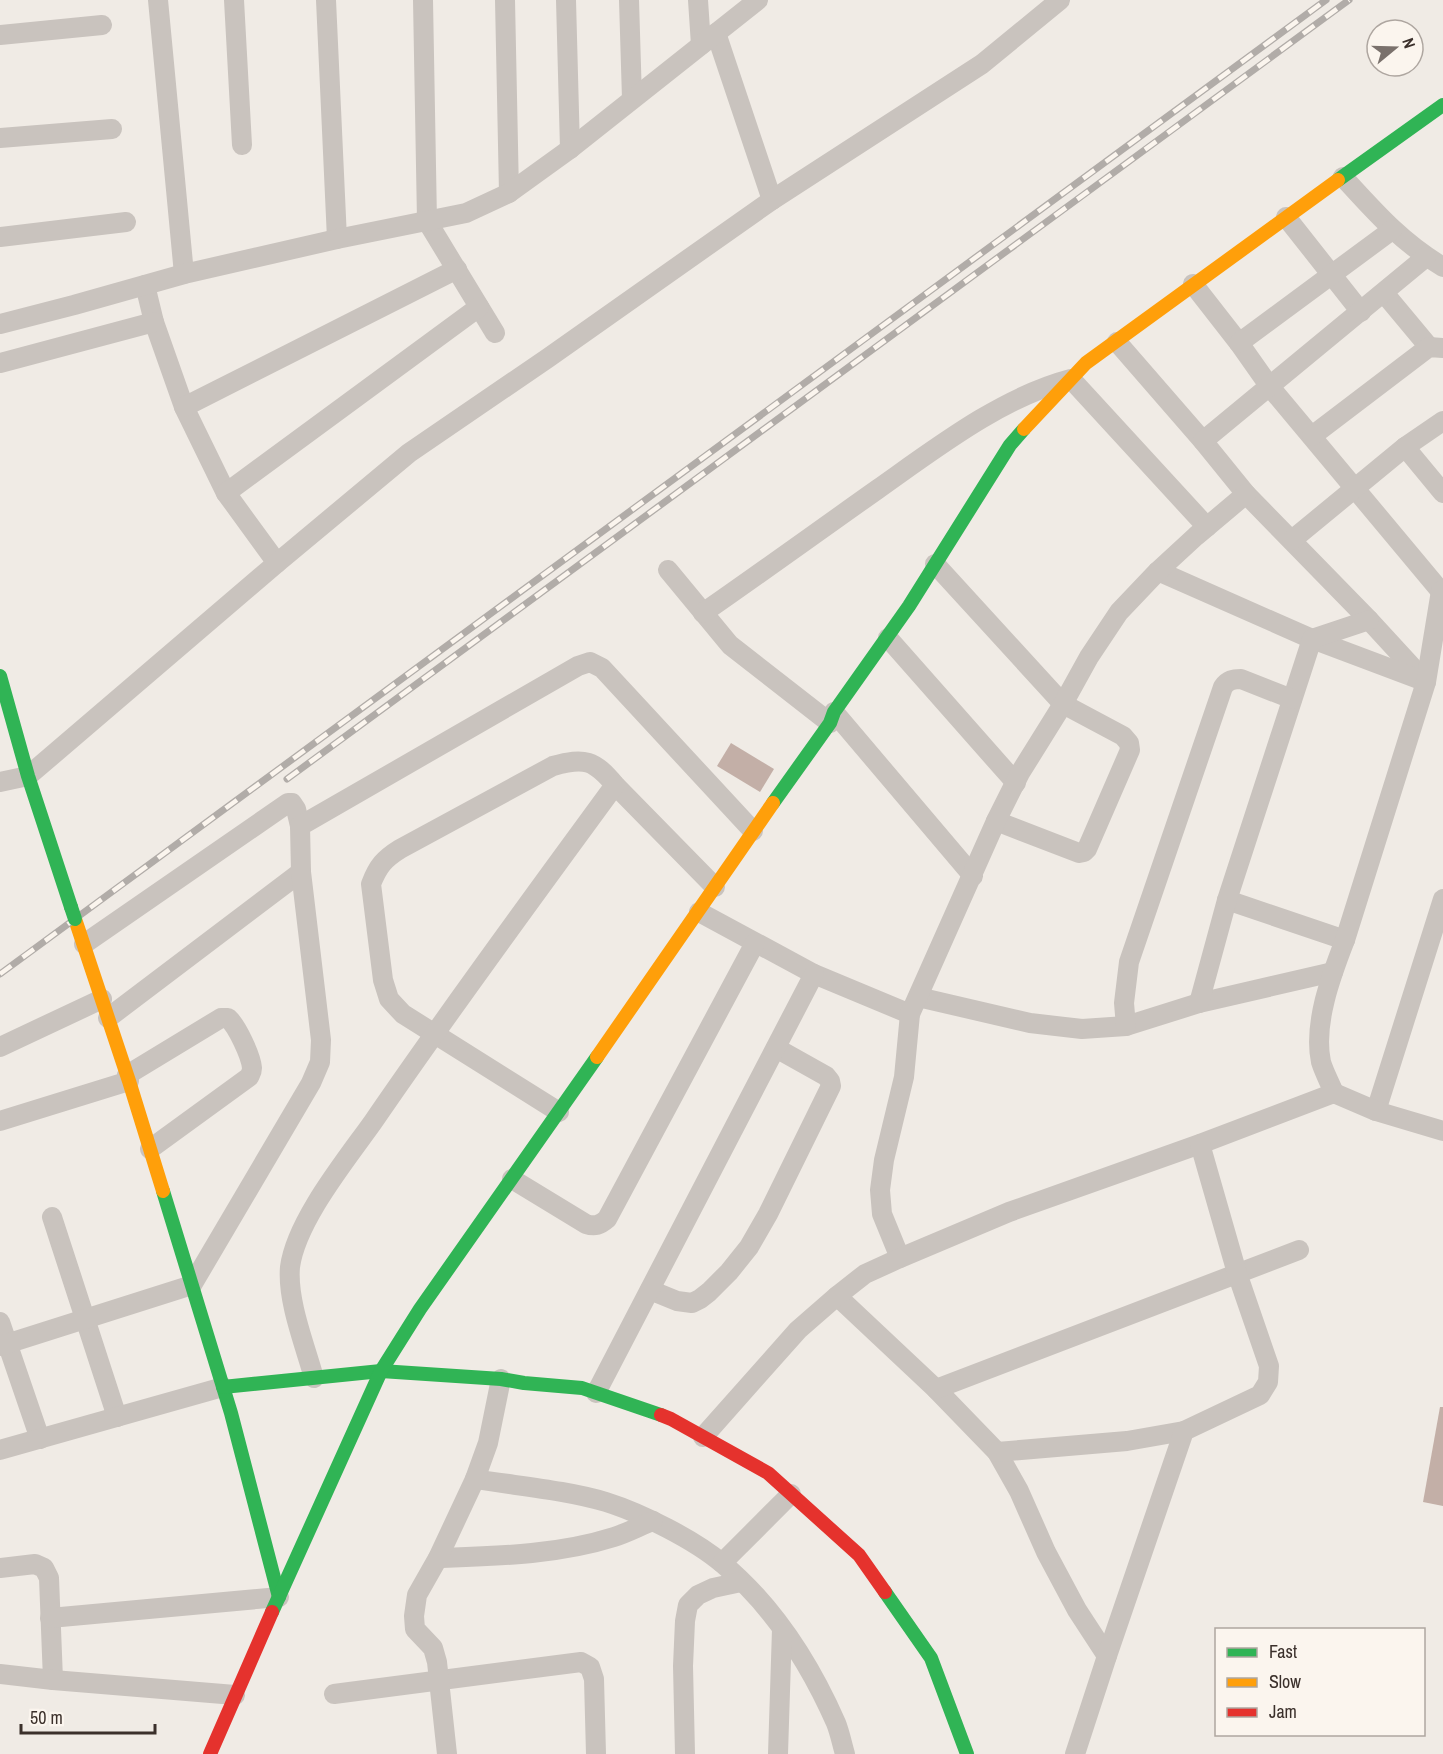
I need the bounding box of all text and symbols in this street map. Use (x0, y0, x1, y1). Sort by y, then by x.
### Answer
north arrow (1365, 18, 1425, 78)
text: N (1397, 35, 1421, 51)
legend (1215, 1628, 1425, 1736)
text: Fast (1269, 1639, 1297, 1664)
text: Slow (1269, 1669, 1301, 1694)
scale bar (21, 1697, 154, 1735)
text: Jam (1269, 1699, 1297, 1724)
text: 50 m (30, 1705, 63, 1730)

